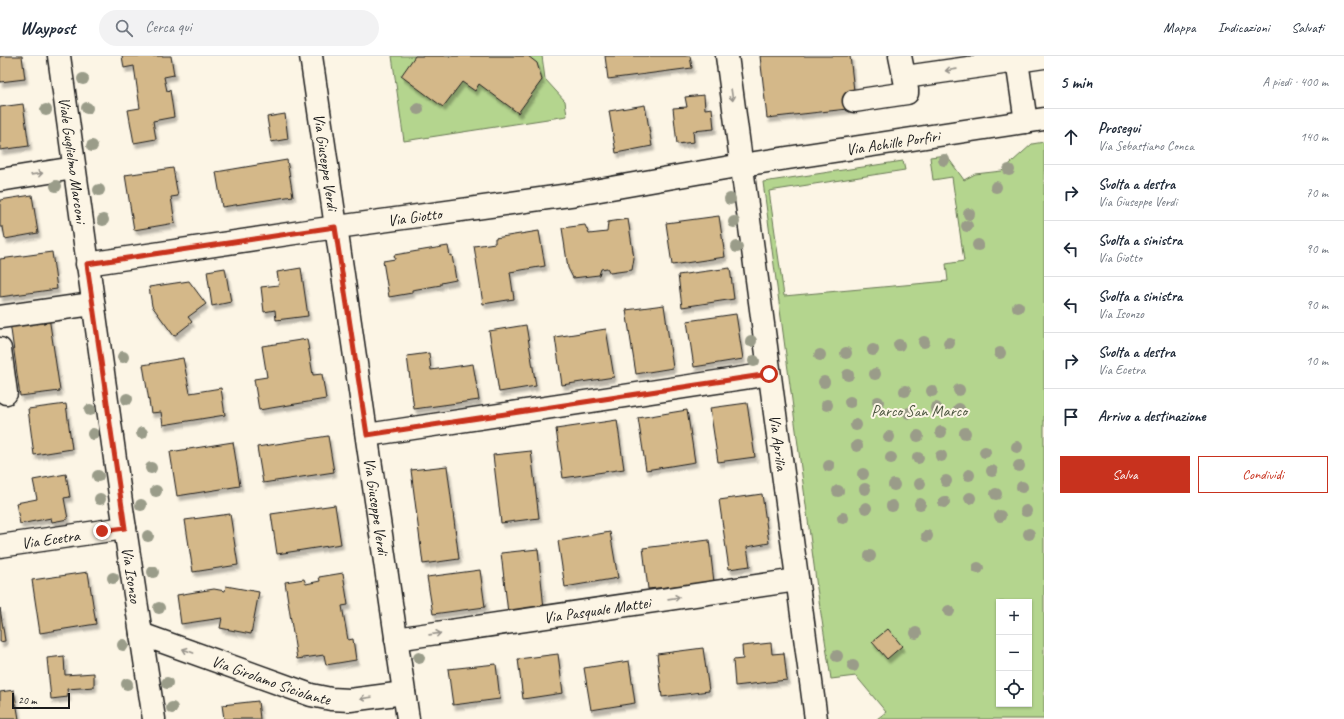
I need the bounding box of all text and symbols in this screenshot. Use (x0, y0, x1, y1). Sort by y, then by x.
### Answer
search box (99, 10, 379, 46)
text: Waypost (20, 16, 75, 40)
icon: search (113, 17, 135, 39)
text: Cerca qui (145, 18, 192, 37)
text: Mappa (1163, 19, 1196, 36)
text: Indicazioni (1218, 19, 1269, 36)
text: Salvati (1291, 19, 1324, 36)
one-way arrow (945, 66, 958, 74)
text: 5 min (1060, 72, 1092, 93)
text: A piedi · 400 m (1263, 74, 1328, 90)
one-way arrow (728, 88, 736, 101)
street label: Viale Guglielmo Marconi (54, 96, 91, 226)
street label: Via Giuseppe Verdi (309, 112, 343, 214)
text: Prosegui (1098, 119, 1140, 138)
street label: Via Achille Porfiri (845, 126, 943, 160)
icon: ahead (1060, 126, 1082, 148)
text: 140 m (1300, 129, 1328, 145)
text: Via Sebastiano Conca (1098, 138, 1194, 154)
one-way arrow (30, 170, 43, 178)
text: Svolta a destra (1098, 175, 1175, 194)
icon: right (1060, 182, 1082, 204)
text: 70 m (1306, 185, 1328, 201)
text: Via Giuseppe Verdi (1098, 194, 1177, 210)
street label: Via Giotto (387, 203, 445, 231)
text: Svolta a sinistra (1098, 231, 1182, 250)
icon: left (1060, 238, 1082, 260)
text: 90 m (1306, 241, 1328, 257)
text: Via Giotto (1098, 250, 1142, 266)
text: Svolta a sinistra (1098, 287, 1182, 306)
icon: left (1060, 294, 1082, 316)
text: 90 m (1306, 297, 1328, 313)
text: Via Isonzo (1098, 306, 1144, 322)
text: Svolta a destra (1098, 343, 1175, 362)
icon: right (1060, 350, 1082, 372)
text: 10 m (1306, 353, 1328, 369)
text: Via Ecetra (1098, 362, 1146, 378)
route start (760, 365, 778, 383)
park label: Parco San Marco (871, 401, 969, 421)
icon: arrive (1060, 406, 1082, 428)
text: Arrivo a destinazione (1098, 407, 1206, 426)
street label: Via Aprilia (764, 414, 792, 473)
button: Salva (1060, 456, 1190, 493)
button: Condividi (1198, 456, 1328, 493)
street label: Via Giuseppe Verdi (359, 457, 393, 558)
route end (93, 522, 111, 540)
street label: Via Ecetra (20, 526, 82, 554)
street label: Via Isonzo (117, 546, 145, 606)
street label: Via Pasquale Mattei (542, 592, 654, 628)
one-way arrow (667, 594, 680, 602)
map controls (996, 599, 1032, 707)
button: + (996, 599, 1032, 635)
one-way arrow (428, 630, 441, 638)
button: − (996, 635, 1032, 671)
one-way arrow (181, 647, 194, 654)
street label: Via Girolamo Siciolante (209, 651, 334, 710)
button: locate (996, 671, 1032, 707)
scale bar (12, 691, 70, 710)
text: 20 m (18, 693, 37, 707)
one-way arrow (360, 694, 373, 702)

